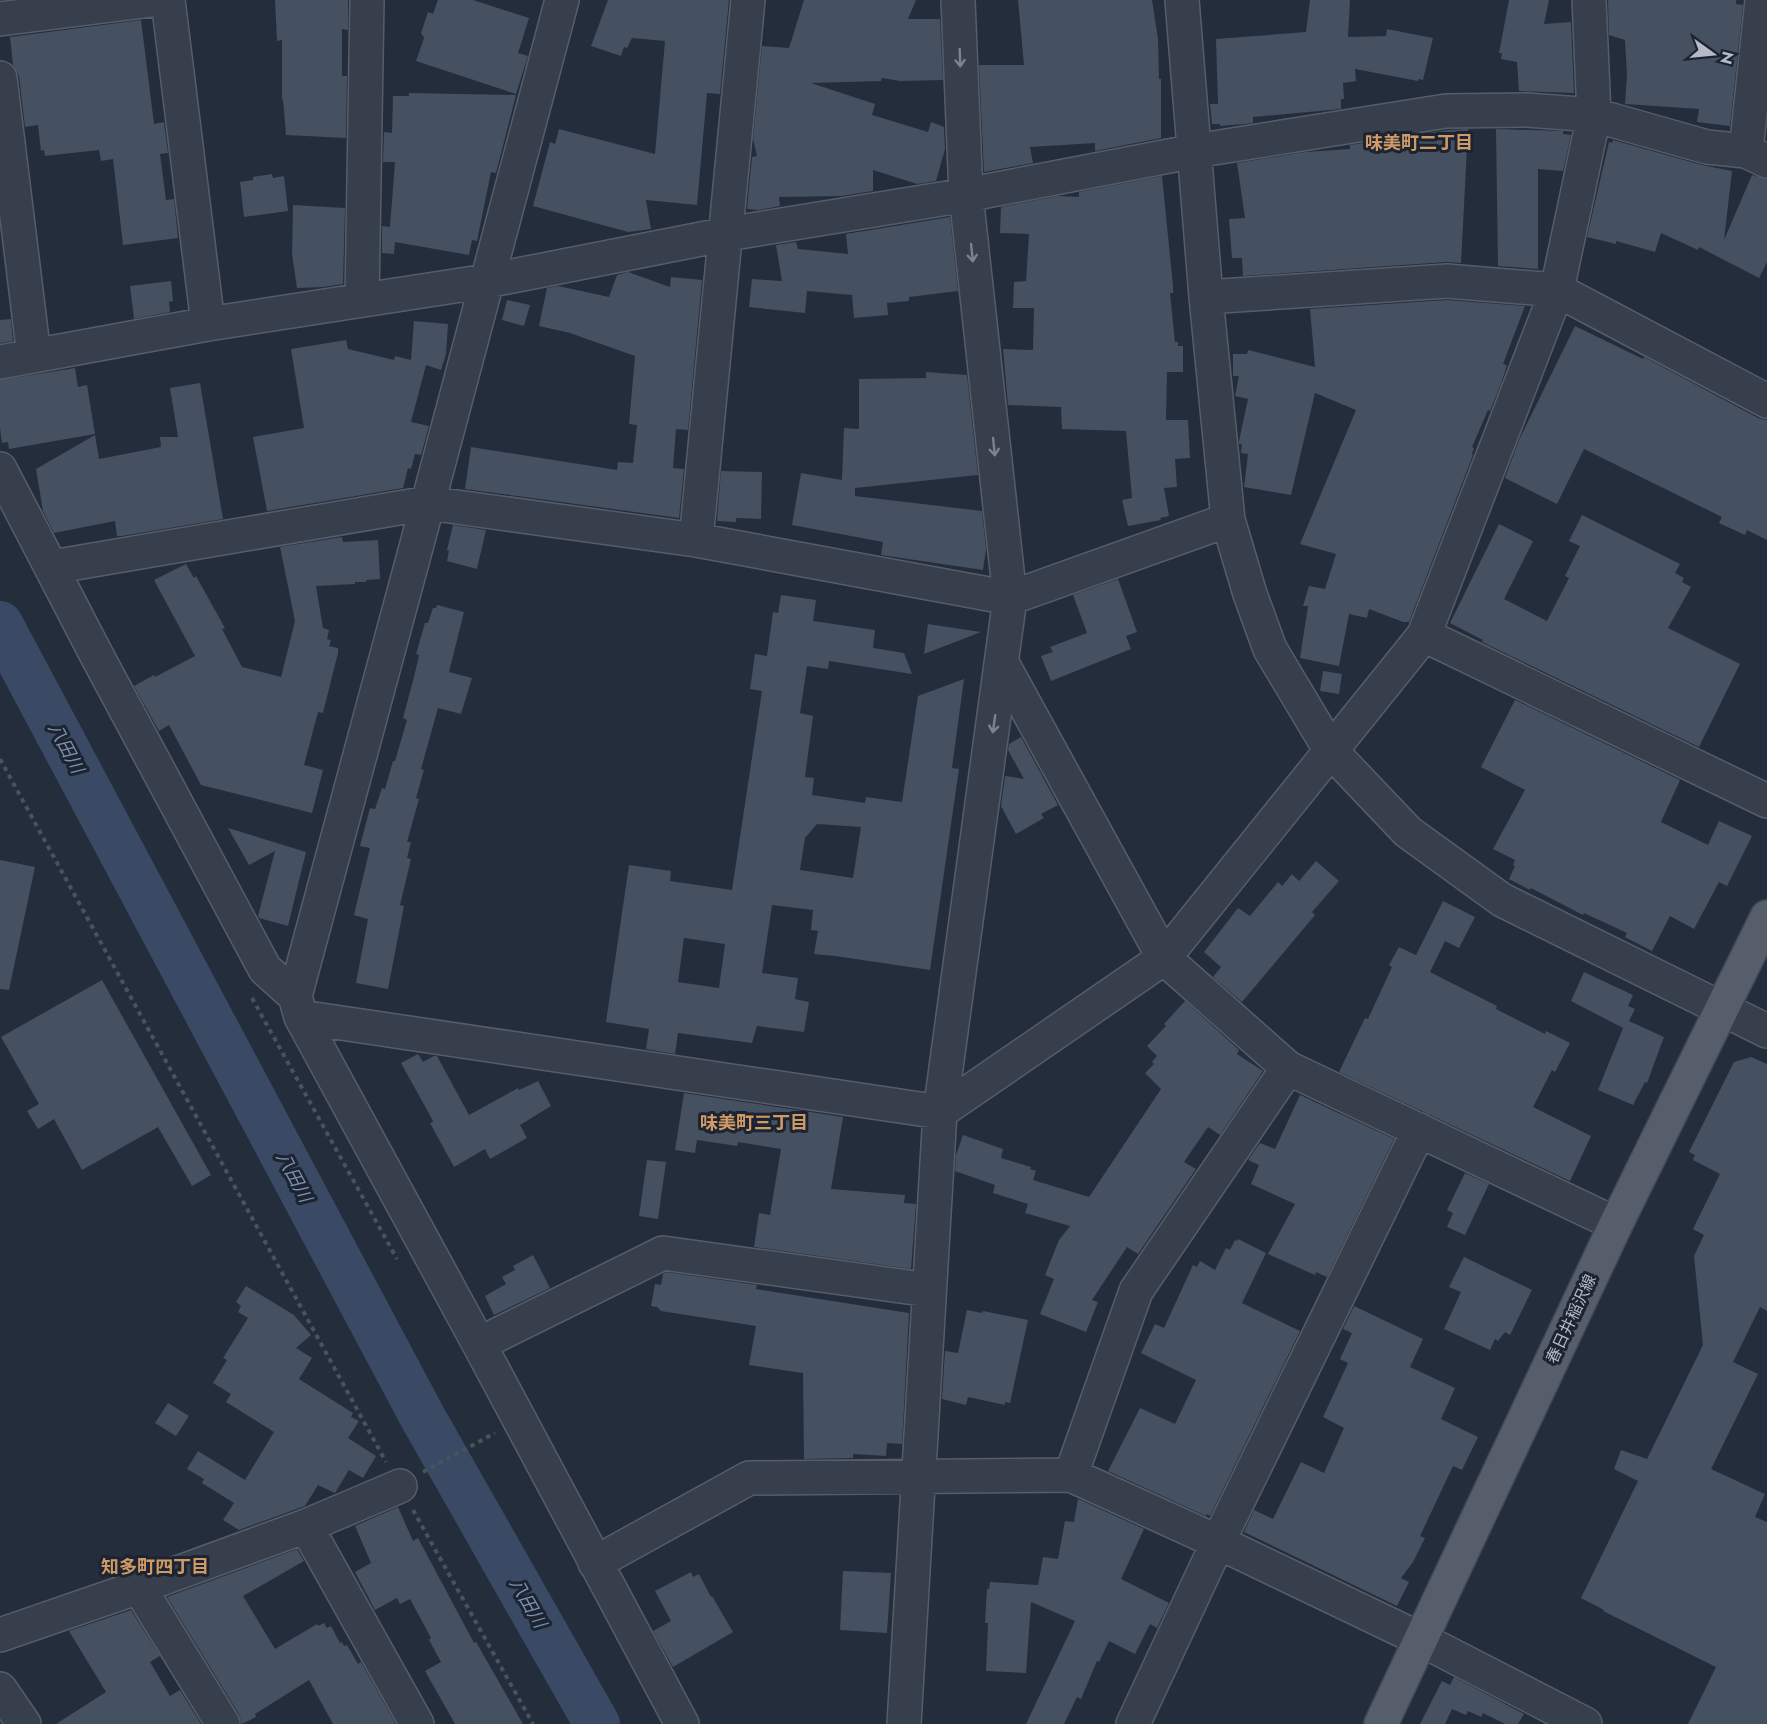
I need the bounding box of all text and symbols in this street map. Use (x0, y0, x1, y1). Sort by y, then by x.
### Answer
north arrow (1683, 24, 1743, 84)
one-way arrow (955, 48, 966, 68)
text: N (1714, 49, 1740, 67)
district label: 味美町二丁目 (1365, 130, 1473, 156)
one-way arrow (967, 243, 978, 262)
one-way arrow (988, 436, 999, 456)
one-way arrow (989, 713, 1000, 733)
water label: 八田川 (42, 718, 91, 780)
district label: 味美町三丁目 (700, 1110, 808, 1136)
water label: 八田川 (270, 1147, 319, 1209)
street label: 春日井稲沢線 (1540, 1271, 1602, 1367)
district label: 知多町四丁目 (101, 1554, 209, 1580)
water label: 八田川 (503, 1573, 554, 1635)

